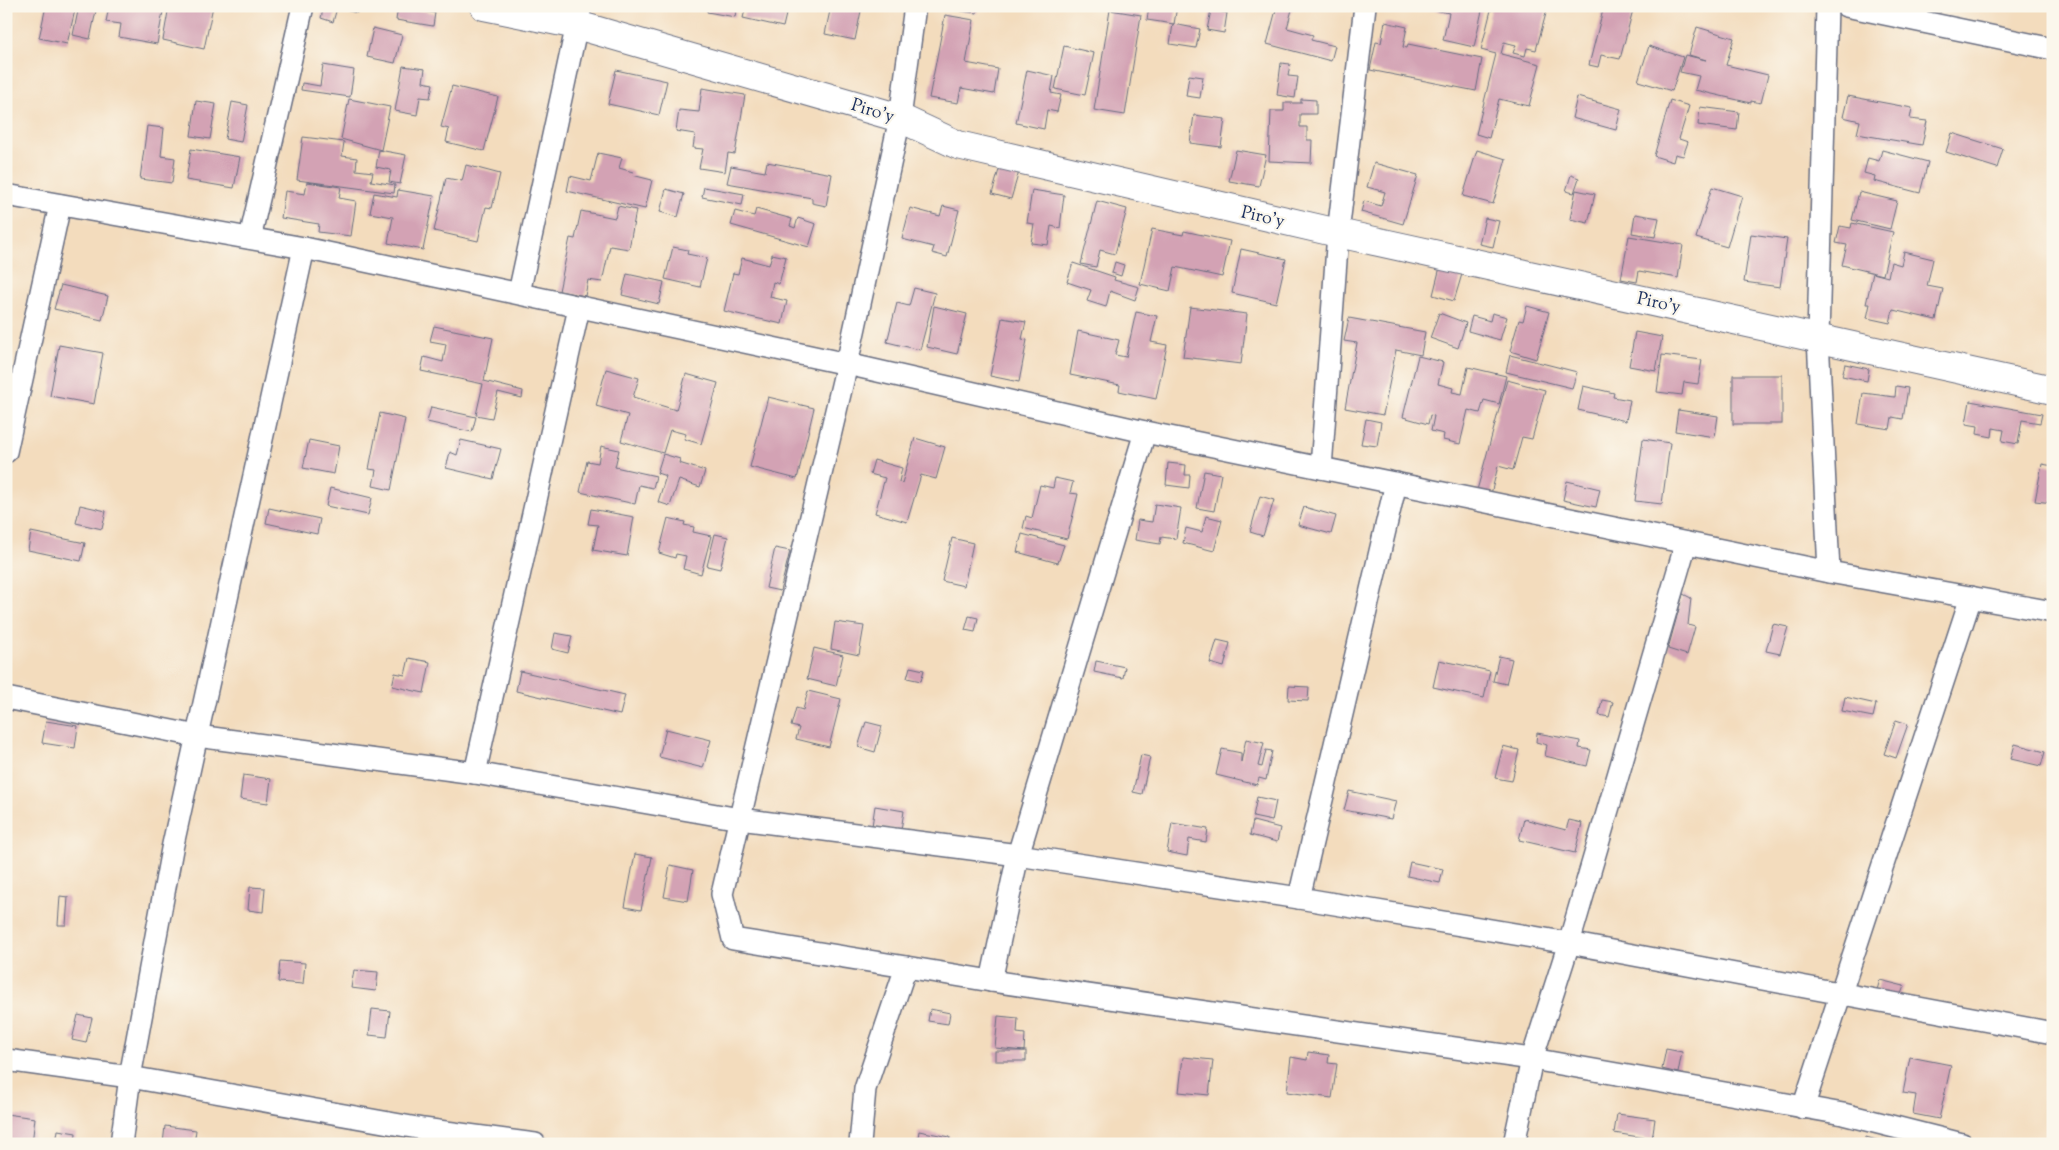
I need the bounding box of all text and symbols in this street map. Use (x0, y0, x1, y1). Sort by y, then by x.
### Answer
street label: Piro'y (847, 93, 897, 131)
street label: Piro'y (1238, 200, 1287, 236)
street label: Piro'y (1634, 287, 1683, 321)

